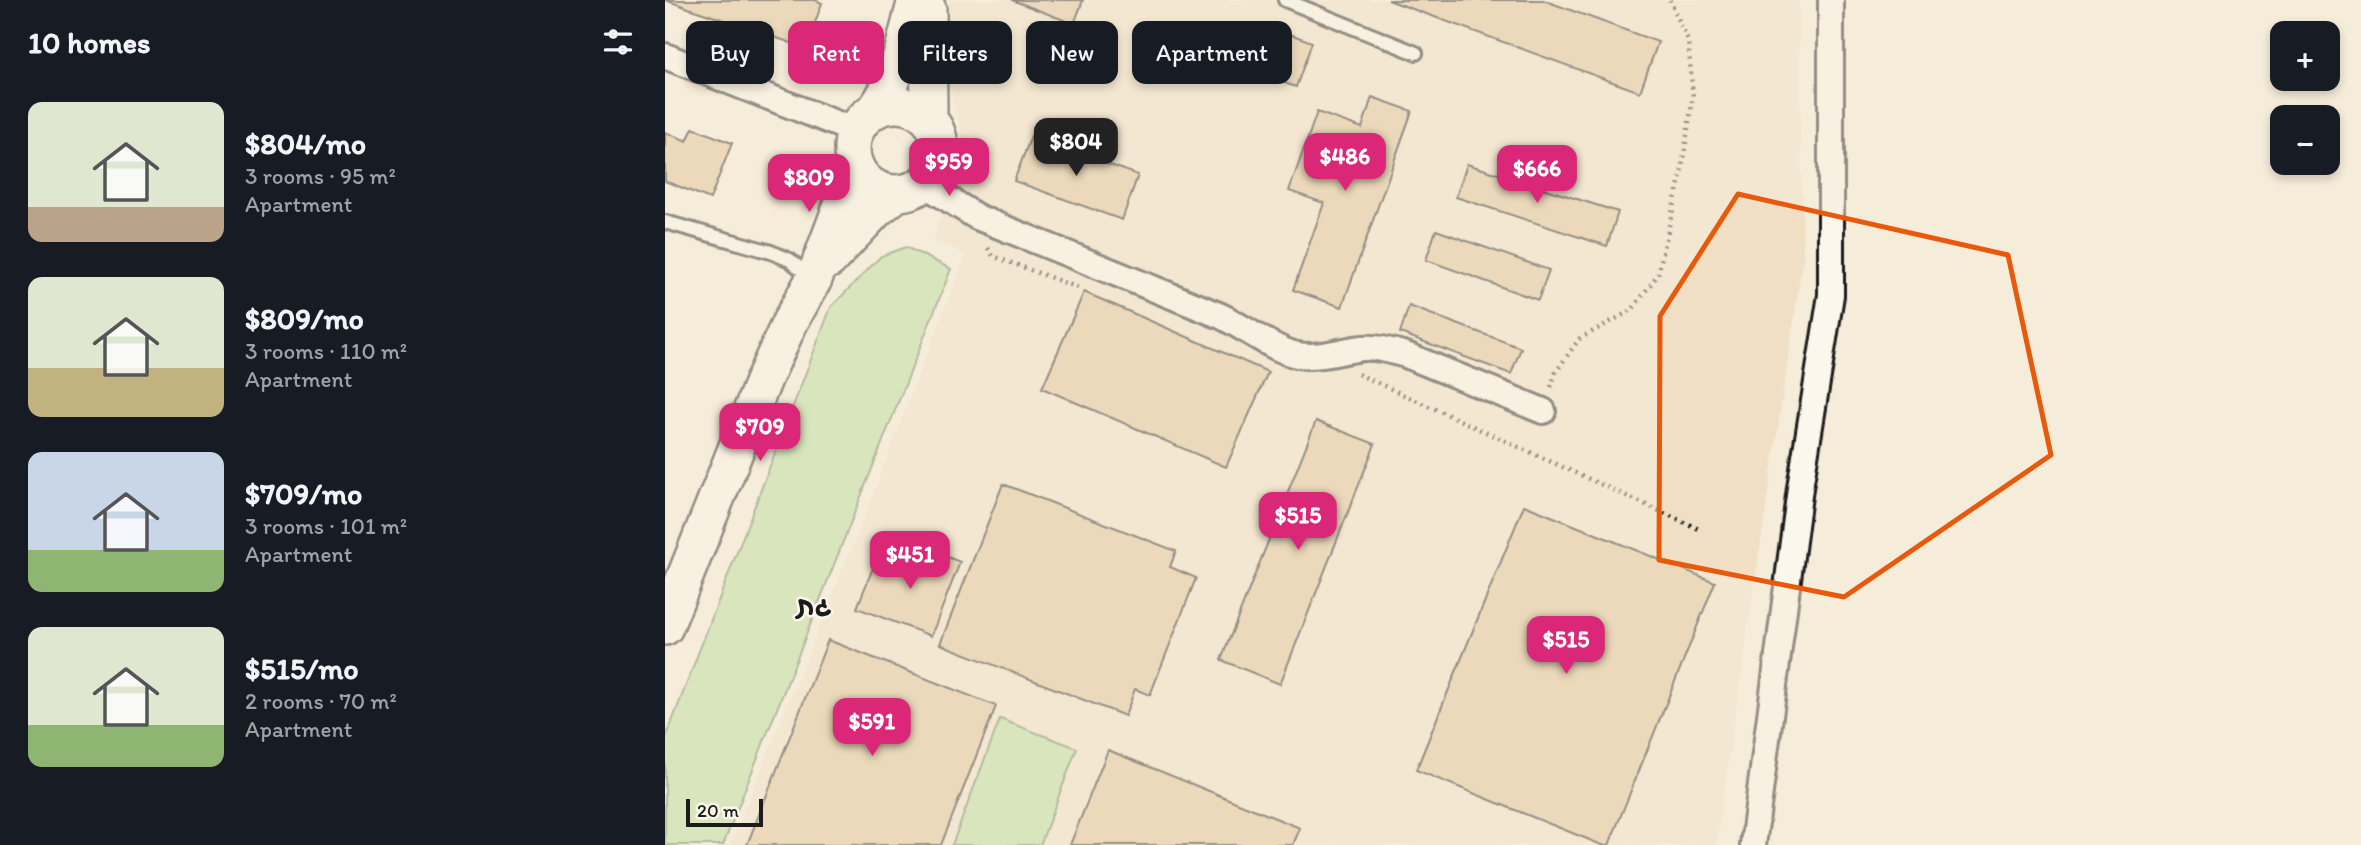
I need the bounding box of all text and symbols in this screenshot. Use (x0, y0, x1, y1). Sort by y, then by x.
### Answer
chip: Buy (686, 21, 774, 84)
chip: Rent (788, 21, 884, 84)
chip: Filters (898, 21, 1012, 84)
chip: New (1026, 21, 1118, 84)
chip: Apartment (1132, 21, 1292, 84)
map controls (2270, 21, 2340, 175)
button: + (2270, 21, 2340, 91)
icon: filters (599, 23, 637, 61)
text: 10 homes (28, 24, 151, 61)
button: − (2270, 105, 2340, 175)
pin: $804 (1035, 118, 1117, 178)
text: $804/mo (245, 125, 366, 162)
text: $804 (1050, 127, 1102, 155)
icon: home (84, 130, 168, 214)
pin: $486 (1304, 134, 1386, 193)
pin: $959 (908, 138, 990, 198)
text: $486 (1320, 142, 1370, 170)
pin: $666 (1496, 146, 1578, 205)
text: $959 (925, 147, 973, 175)
pin: $809 (768, 154, 850, 214)
text: $666 (1513, 154, 1561, 182)
text: 3 rooms · 95 m² (245, 162, 396, 190)
text: $809 (784, 163, 834, 191)
text: Apartment (245, 190, 352, 218)
text: $809/mo (245, 300, 364, 337)
icon: home (84, 305, 168, 389)
text: 3 rooms · 110 m² (245, 337, 407, 365)
text: Apartment (245, 365, 352, 393)
pin: $709 (719, 404, 801, 463)
text: $709 (735, 412, 785, 440)
text: $709/mo (245, 475, 362, 512)
icon: home (84, 480, 168, 564)
pin: $515 (1257, 492, 1339, 552)
text: $515 (1275, 501, 1321, 529)
text: 3 rooms · 101 m² (245, 512, 407, 540)
pin: $451 (869, 532, 951, 591)
text: Apartment (245, 540, 352, 568)
text: $451 (886, 540, 934, 568)
district label: גת (795, 590, 832, 622)
pin: $515 (1525, 616, 1607, 676)
text: $515 (1543, 625, 1589, 653)
text: $515/mo (245, 650, 359, 687)
icon: home (84, 655, 168, 739)
text: 2 rooms · 70 m² (245, 687, 397, 715)
pin: $591 (831, 698, 913, 758)
text: $591 (849, 707, 895, 735)
text: Apartment (245, 715, 352, 743)
scale bar (686, 796, 763, 828)
text: 20 m (697, 799, 739, 822)

